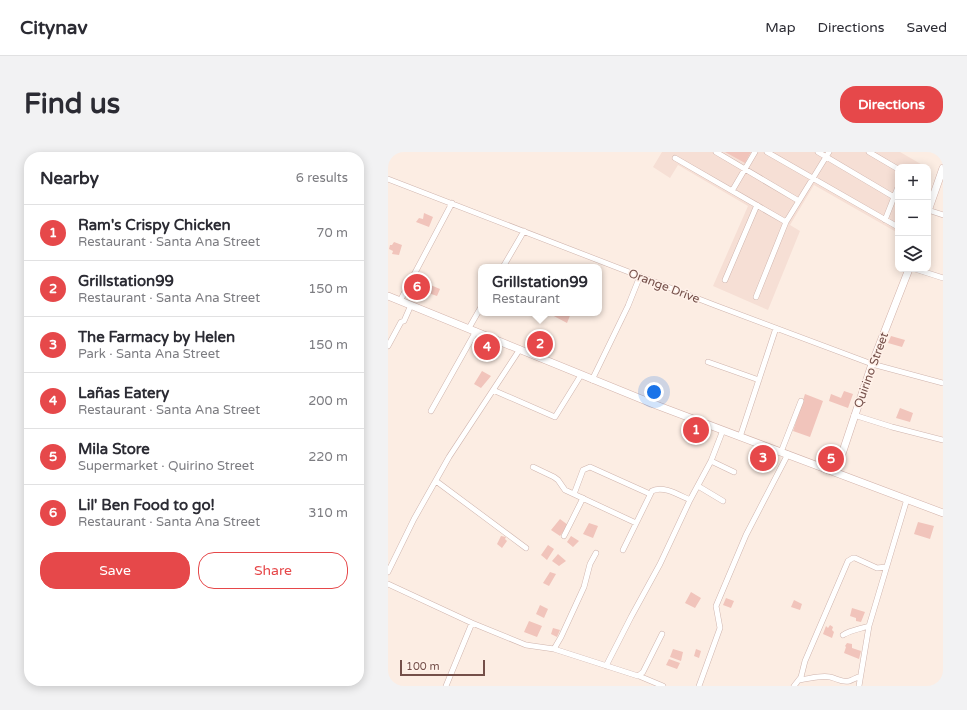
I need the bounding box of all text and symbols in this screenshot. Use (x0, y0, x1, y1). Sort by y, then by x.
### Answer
text: Citynav (20, 17, 87, 39)
text: Map (765, 19, 796, 36)
text: Directions (818, 19, 885, 36)
text: Saved (907, 19, 947, 36)
button: Directions (840, 86, 943, 123)
text: Find us (24, 87, 120, 121)
map controls (895, 164, 931, 272)
button: + (895, 164, 931, 200)
text: Nearby (40, 168, 99, 189)
text: 6 results (296, 170, 348, 186)
button: − (895, 200, 931, 236)
text: Ram's Crispy Chicken (78, 216, 231, 234)
text: 1 (49, 225, 57, 241)
text: 70 m (316, 225, 348, 241)
text: Restaurant · Santa Ana Street (78, 234, 260, 250)
button: layers (895, 236, 931, 272)
popup (478, 264, 602, 316)
street label: Orange Drive (626, 266, 702, 306)
text: Grillstation99 (78, 272, 174, 290)
pin: 6 (404, 272, 430, 302)
text: Grillstation99 (492, 273, 588, 291)
text: 2 (49, 281, 57, 297)
text: 150 m (308, 281, 348, 297)
text: Restaurant · Santa Ana Street (78, 290, 260, 306)
text: Restaurant (492, 291, 560, 307)
text: The Farmacy by Helen (78, 328, 235, 346)
pin: 2 (527, 329, 553, 359)
street label: Quirino Street (851, 330, 891, 410)
pin: 4 (474, 332, 500, 362)
text: 3 (49, 337, 57, 353)
text: 150 m (308, 337, 348, 353)
text: Park · Santa Ana Street (78, 346, 220, 362)
your location (644, 382, 664, 402)
text: Lañas Eatery (78, 384, 169, 402)
text: 4 (49, 393, 57, 409)
text: 200 m (308, 393, 348, 409)
text: Restaurant · Santa Ana Street (78, 402, 260, 418)
pin: 1 (683, 415, 709, 445)
text: Mila Store (78, 440, 150, 458)
pin: 3 (750, 443, 776, 473)
pin: 5 (818, 444, 844, 474)
text: 5 (49, 449, 57, 465)
text: 220 m (308, 449, 348, 465)
text: Supermarket · Quirino Street (78, 458, 254, 474)
text: Lil' Ben Food to go! (78, 496, 215, 514)
text: 6 (49, 505, 57, 521)
text: 310 m (308, 505, 348, 521)
text: Restaurant · Santa Ana Street (78, 514, 260, 530)
button: Save (40, 552, 190, 589)
button: Share (198, 552, 348, 589)
scale bar (400, 658, 485, 677)
text: 100 m (406, 660, 440, 673)

